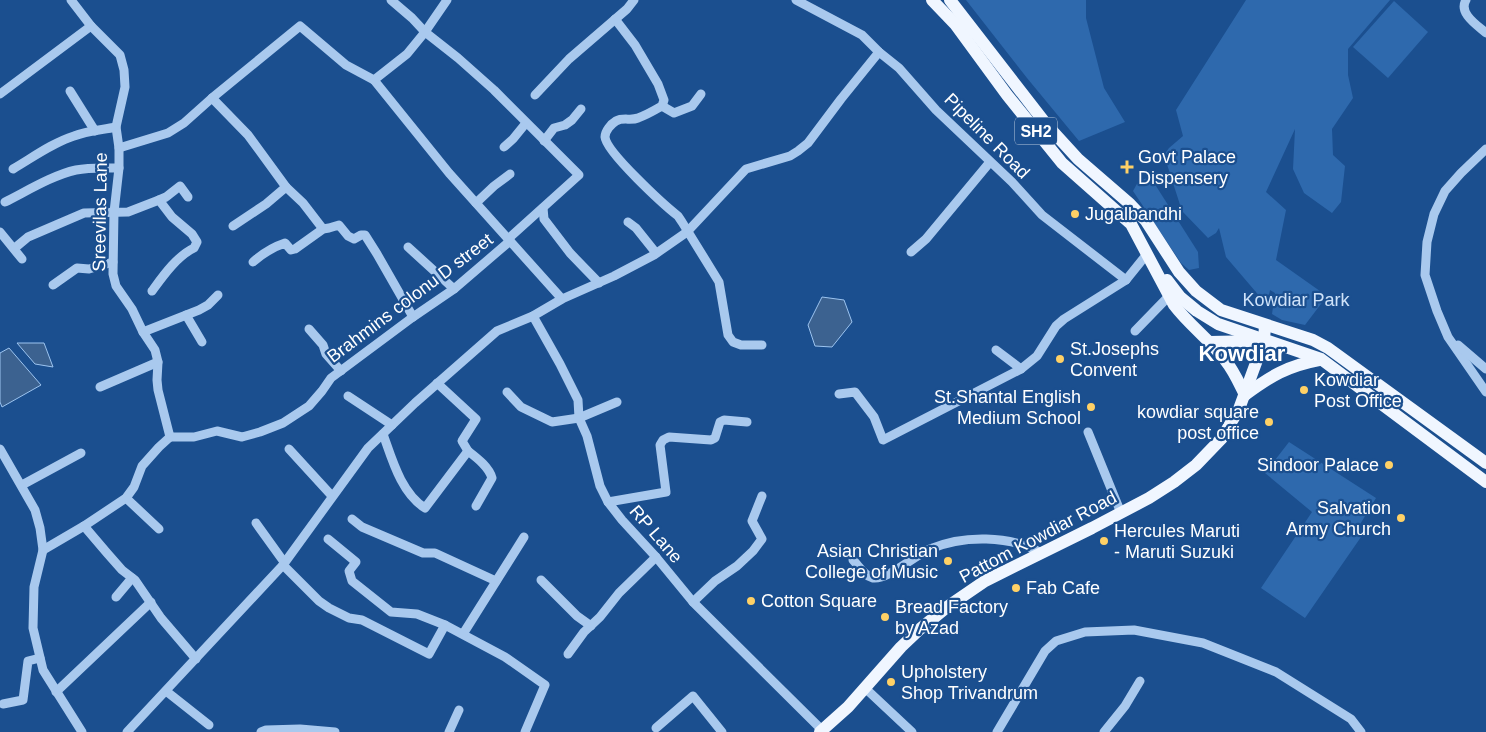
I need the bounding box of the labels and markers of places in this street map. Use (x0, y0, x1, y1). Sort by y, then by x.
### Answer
place label: Govt Palace Dispensery (1138, 147, 1236, 188)
marker: Govt Palace Dispensery (1120, 160, 1134, 174)
place label: Jugalbandhi (1085, 204, 1182, 224)
marker: Jugalbandhi (1069, 208, 1081, 220)
place label: St.Josephs Convent (1070, 339, 1159, 380)
marker: St.Josephs Convent (1054, 353, 1066, 365)
place label: Kowdiar Post Office (1314, 370, 1402, 411)
marker: Kowdiar Post Office (1298, 384, 1310, 396)
place label: St.Shantal English Medium School (934, 387, 1081, 428)
marker: St.Shantal English Medium School (1085, 401, 1097, 413)
place label: kowdiar square post office (1137, 402, 1259, 443)
marker: kowdiar square post office (1263, 416, 1275, 428)
place label: Sindoor Palace (1257, 455, 1379, 475)
marker: Sindoor Palace (1383, 459, 1395, 471)
place label: Salvation Army Church (1286, 498, 1391, 539)
marker: Salvation Army Church (1395, 512, 1407, 524)
place label: Hercules Maruti - Maruti Suzuki (1114, 521, 1240, 562)
marker: Hercules Maruti - Maruti Suzuki (1098, 535, 1110, 547)
place label: Asian Christian College of Music (805, 541, 938, 582)
marker: Asian Christian College of Music (942, 555, 954, 567)
place label: Fab Cafe (1026, 578, 1100, 598)
marker: Fab Cafe (1010, 582, 1022, 594)
place label: Cotton Square (761, 591, 877, 611)
marker: Cotton Square (745, 595, 757, 607)
place label: Bread Factory by Azad (895, 597, 1008, 638)
marker: Bread Factory by Azad (879, 611, 891, 623)
place label: Upholstery Shop Trivandrum (901, 662, 1038, 703)
marker: Upholstery Shop Trivandrum (885, 676, 897, 688)

